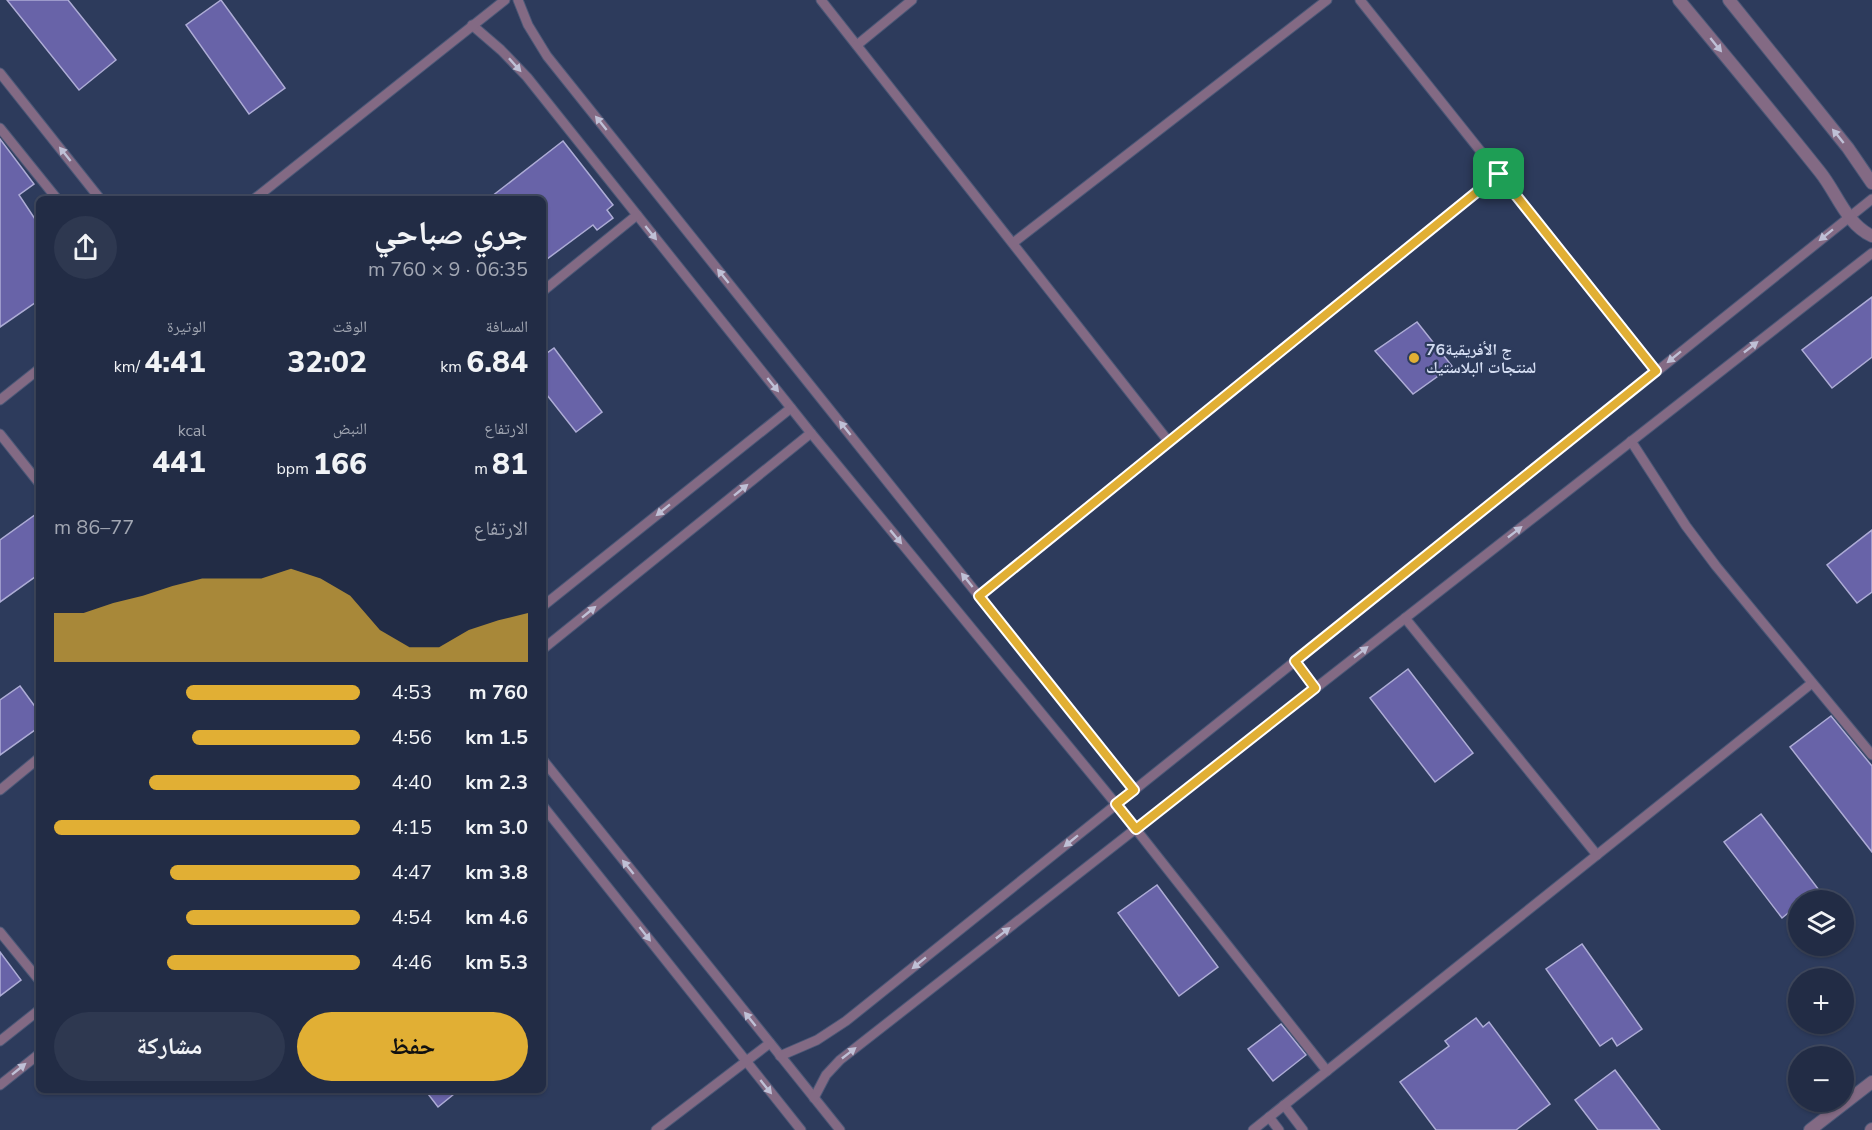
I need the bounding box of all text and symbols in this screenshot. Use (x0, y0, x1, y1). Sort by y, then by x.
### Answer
one-way arrow (1710, 38, 1722, 53)
one-way arrow (508, 57, 521, 72)
one-way arrow (595, 115, 608, 131)
one-way arrow (1832, 129, 1845, 144)
one-way arrow (58, 146, 71, 162)
pin (1473, 148, 1524, 199)
icon: arrive (1482, 157, 1515, 190)
text: جري صباحي (374, 211, 528, 256)
button: share (54, 216, 117, 279)
one-way arrow (644, 225, 657, 241)
one-way arrow (1819, 228, 1834, 241)
text: 06:35 · 9 × 760 m (368, 256, 528, 283)
one-way arrow (717, 268, 730, 283)
text: الوتيرة (167, 316, 206, 338)
text: الوقت (333, 316, 367, 338)
text: المسافة (486, 316, 528, 338)
place label: 76ج الأفريقية لمنتجات البلاستيك (1426, 339, 1536, 379)
one-way arrow (1743, 341, 1759, 354)
text: 4:41 (144, 342, 206, 383)
text: 32:02 (287, 342, 367, 383)
text: 6.84 (466, 342, 528, 383)
one-way arrow (1667, 350, 1682, 363)
marker: 76ج الأفريقية لمنتجات البلاستيك (1407, 351, 1421, 365)
text: /km (114, 356, 144, 378)
text: km (440, 356, 466, 378)
one-way arrow (766, 378, 778, 393)
text: النبض (333, 418, 367, 440)
text: الارتفاع (484, 418, 528, 440)
text: kcal (178, 420, 206, 442)
one-way arrow (838, 420, 851, 436)
text: 441 (152, 442, 206, 483)
text: 166 (313, 444, 367, 485)
text: 81 (492, 444, 528, 485)
text: bpm (277, 458, 313, 480)
text: m (474, 458, 492, 480)
one-way arrow (733, 484, 748, 496)
one-way arrow (655, 504, 671, 517)
text: 77–86 m (54, 514, 134, 541)
text: الارتفاع (473, 515, 528, 542)
one-way arrow (1507, 526, 1523, 539)
one-way arrow (889, 529, 902, 545)
one-way arrow (960, 572, 973, 588)
one-way arrow (581, 606, 596, 618)
one-way arrow (1354, 647, 1369, 659)
text: 4:53 (391, 679, 432, 706)
text: 760 m (469, 679, 528, 706)
text: 4:56 (391, 724, 432, 751)
text: 1.5 km (465, 724, 528, 751)
text: 4:40 (391, 769, 432, 796)
text: 2.3 km (465, 769, 528, 796)
text: 4:15 (391, 814, 432, 841)
text: 3.0 km (465, 814, 528, 841)
one-way arrow (1063, 834, 1079, 847)
text: 4:47 (391, 859, 432, 886)
text: 3.8 km (465, 859, 528, 886)
one-way arrow (622, 859, 635, 875)
map controls (1788, 890, 1854, 1112)
button: layers (1788, 890, 1854, 956)
text: 4:54 (391, 904, 432, 931)
text: 4.6 km (465, 904, 528, 931)
one-way arrow (638, 926, 651, 942)
one-way arrow (995, 926, 1011, 939)
text: 4:46 (391, 949, 432, 976)
text: 5.3 km (465, 949, 528, 976)
one-way arrow (911, 956, 926, 969)
button: + (1788, 968, 1854, 1034)
one-way arrow (744, 1011, 757, 1027)
button: مشاركة (54, 1012, 285, 1081)
button: حفظ (297, 1012, 528, 1081)
button: − (1788, 1046, 1854, 1112)
one-way arrow (842, 1047, 857, 1059)
one-way arrow (12, 1064, 27, 1076)
one-way arrow (759, 1079, 772, 1094)

